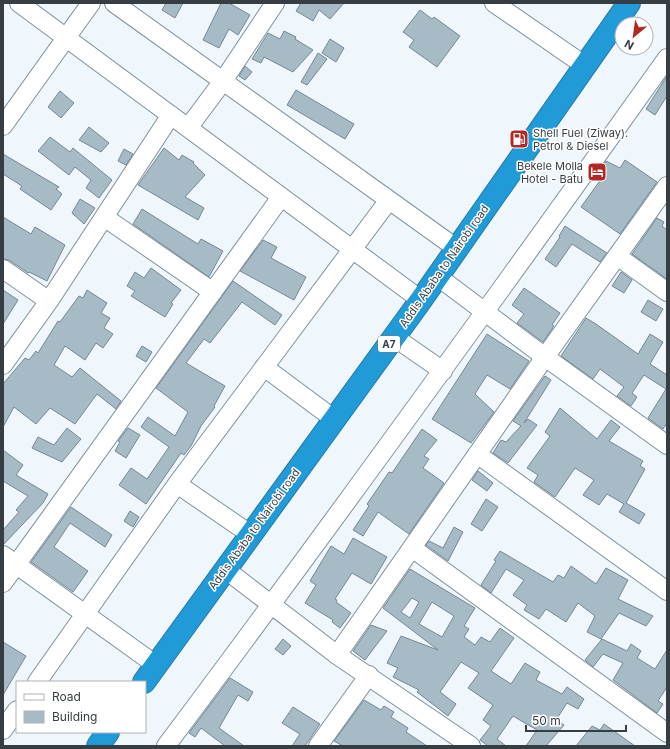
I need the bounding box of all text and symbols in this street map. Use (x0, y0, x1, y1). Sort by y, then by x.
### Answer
north arrow (614, 16, 654, 56)
text: N (622, 37, 636, 53)
place label: Shell Fuel (Ziway). Petrol & Diesel (533, 126, 628, 153)
fuel station icon: Shell Fuel (Ziway). Petrol & Diesel (508, 128, 530, 150)
place label: Bekele Molla Hotel - Batu (517, 159, 583, 186)
hotel icon: Bekele Molla Hotel - Batu (586, 161, 608, 183)
street label: Addis Ababa to Nairobi road (396, 202, 492, 330)
road number: A7 (378, 336, 400, 352)
street label: Addis Ababa to Nairobi road (205, 466, 303, 592)
legend (16, 681, 146, 733)
text: Road (52, 689, 81, 704)
scale bar (526, 707, 626, 733)
text: Building (52, 709, 97, 724)
text: 50 m (532, 713, 561, 728)

